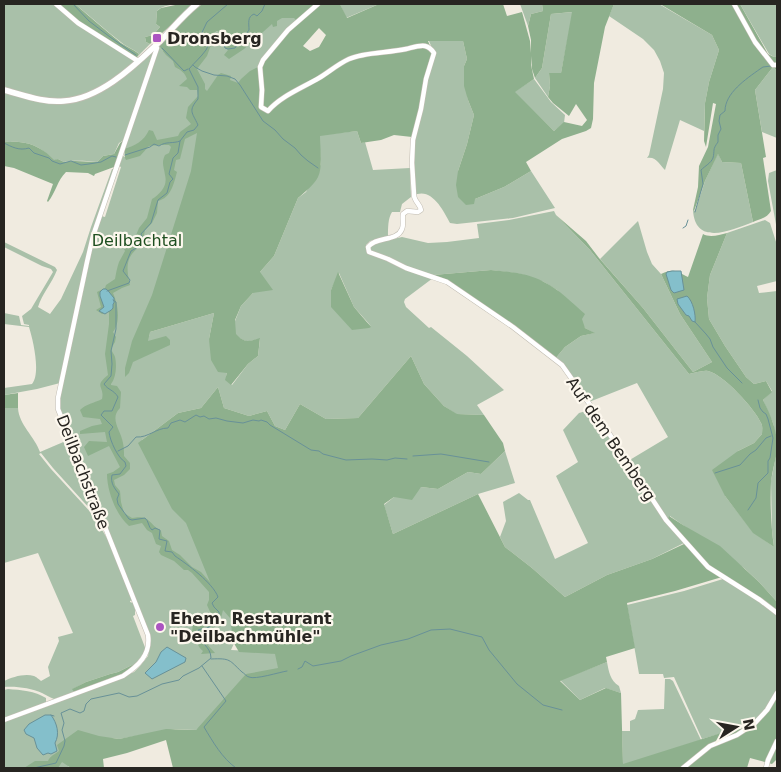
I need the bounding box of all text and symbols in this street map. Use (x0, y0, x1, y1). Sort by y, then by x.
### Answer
place label: Dronsberg (167, 29, 262, 48)
marker: Dronsberg (151, 32, 163, 44)
park label: Deilbachtal (92, 231, 182, 250)
street label: Auf dem Bemberg (562, 373, 660, 505)
street label: Deilbachstraße (52, 412, 114, 532)
place label: Ehem. Restaurant "Deilbachmühle" (170, 609, 332, 646)
marker: Ehem. Restaurant "Deilbachmühle" (154, 621, 166, 633)
north arrow (711, 702, 761, 752)
text: N (740, 717, 758, 732)

